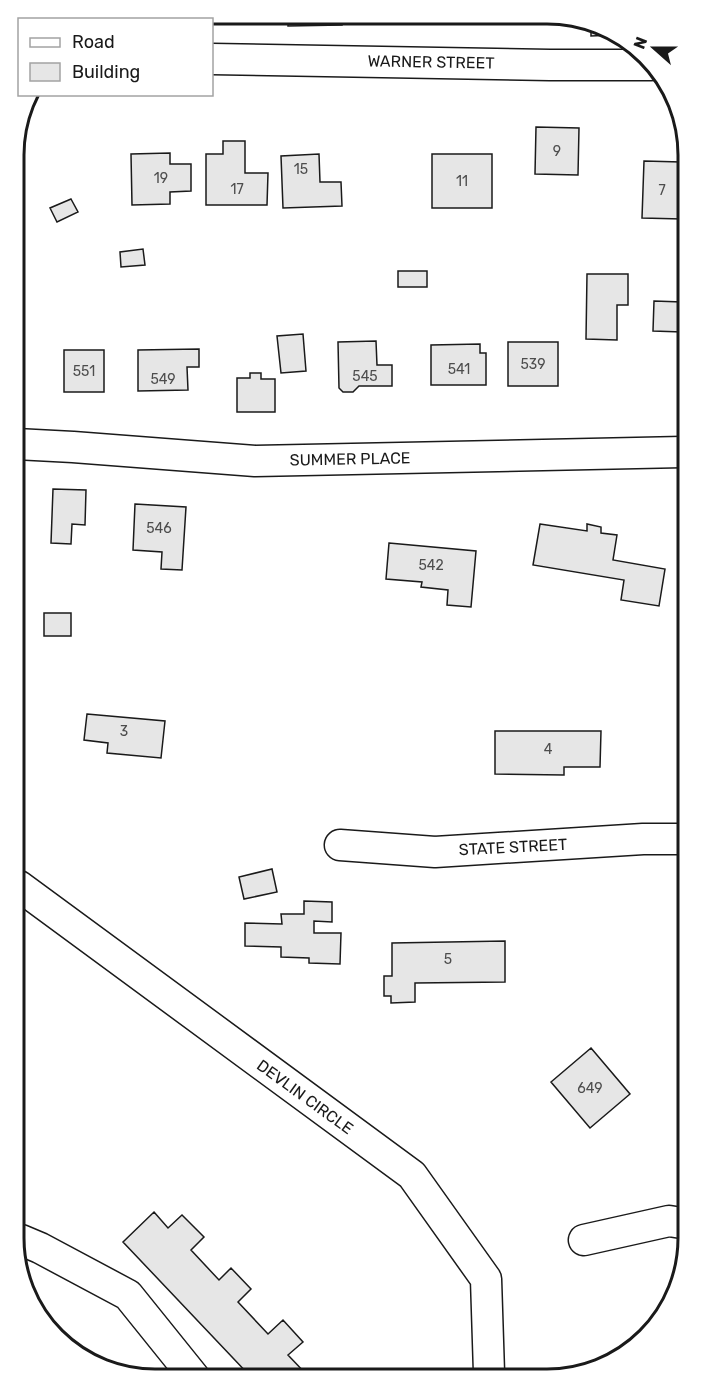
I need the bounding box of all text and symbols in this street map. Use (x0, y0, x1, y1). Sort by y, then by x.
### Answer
legend (18, 18, 213, 96)
north arrow (624, 18, 684, 78)
text: Road (72, 31, 115, 53)
text: N (630, 34, 651, 52)
street label: WARNER STREET (367, 51, 495, 73)
text: Building (72, 61, 140, 83)
house number: 9 (553, 143, 561, 160)
house number: 15 (294, 161, 308, 178)
house number: 19 (154, 170, 168, 187)
house number: 11 (456, 173, 468, 190)
house number: 17 (230, 181, 244, 198)
house number: 7 (658, 182, 666, 199)
house number: 539 (520, 356, 546, 373)
house number: 541 (448, 361, 470, 378)
house number: 551 (73, 363, 95, 380)
house number: 545 (352, 368, 378, 385)
house number: 549 (150, 371, 176, 388)
street label: SUMMER PLACE (289, 448, 411, 470)
house number: 546 (146, 520, 172, 537)
house number: 542 (418, 557, 444, 574)
house number: 3 (120, 723, 128, 740)
house number: 4 (544, 741, 553, 758)
street label: STATE STREET (458, 835, 568, 859)
house number: 5 (444, 951, 452, 968)
street label: DEVLIN CIRCLE (253, 1056, 357, 1138)
house number: 649 (577, 1080, 603, 1097)

